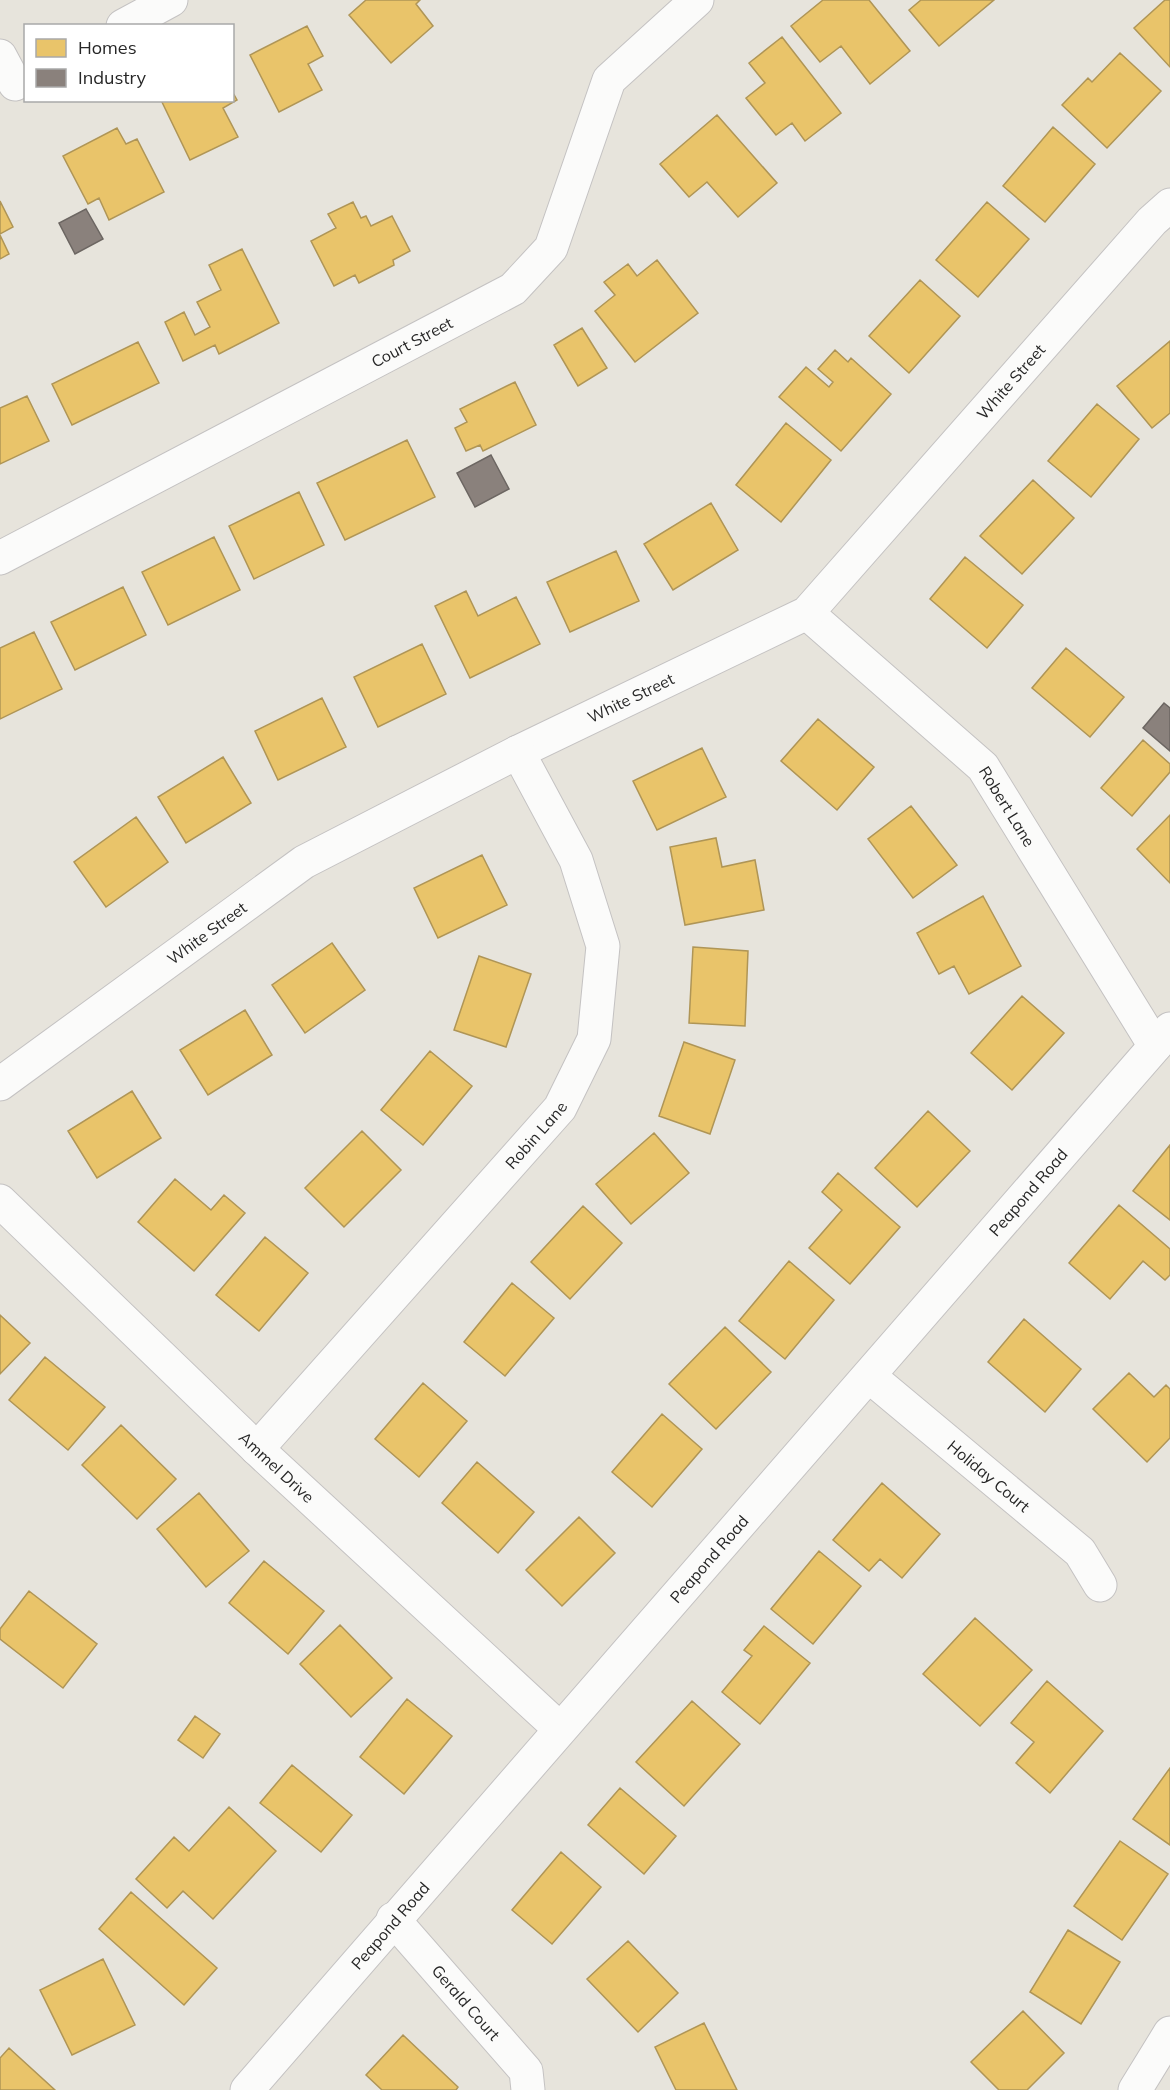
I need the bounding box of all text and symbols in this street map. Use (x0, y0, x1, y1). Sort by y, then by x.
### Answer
legend (24, 24, 234, 102)
text: Homes (78, 36, 137, 59)
text: Industry (78, 66, 147, 89)
street label: Court Street (368, 312, 456, 372)
street label: White Street (972, 340, 1049, 423)
street label: White Street (584, 668, 678, 727)
street label: Robert Lane (975, 762, 1040, 850)
street label: White Street (163, 897, 251, 969)
street label: Robin Lane (501, 1099, 571, 1173)
street label: Peapond Road (985, 1144, 1072, 1240)
street label: Ammel Drive (235, 1427, 319, 1507)
street label: Holiday Court (943, 1436, 1034, 1516)
street label: Peapond Road (666, 1511, 753, 1607)
street label: Peapond Road (347, 1878, 434, 1973)
street label: Gerald Court (428, 1961, 505, 2045)

